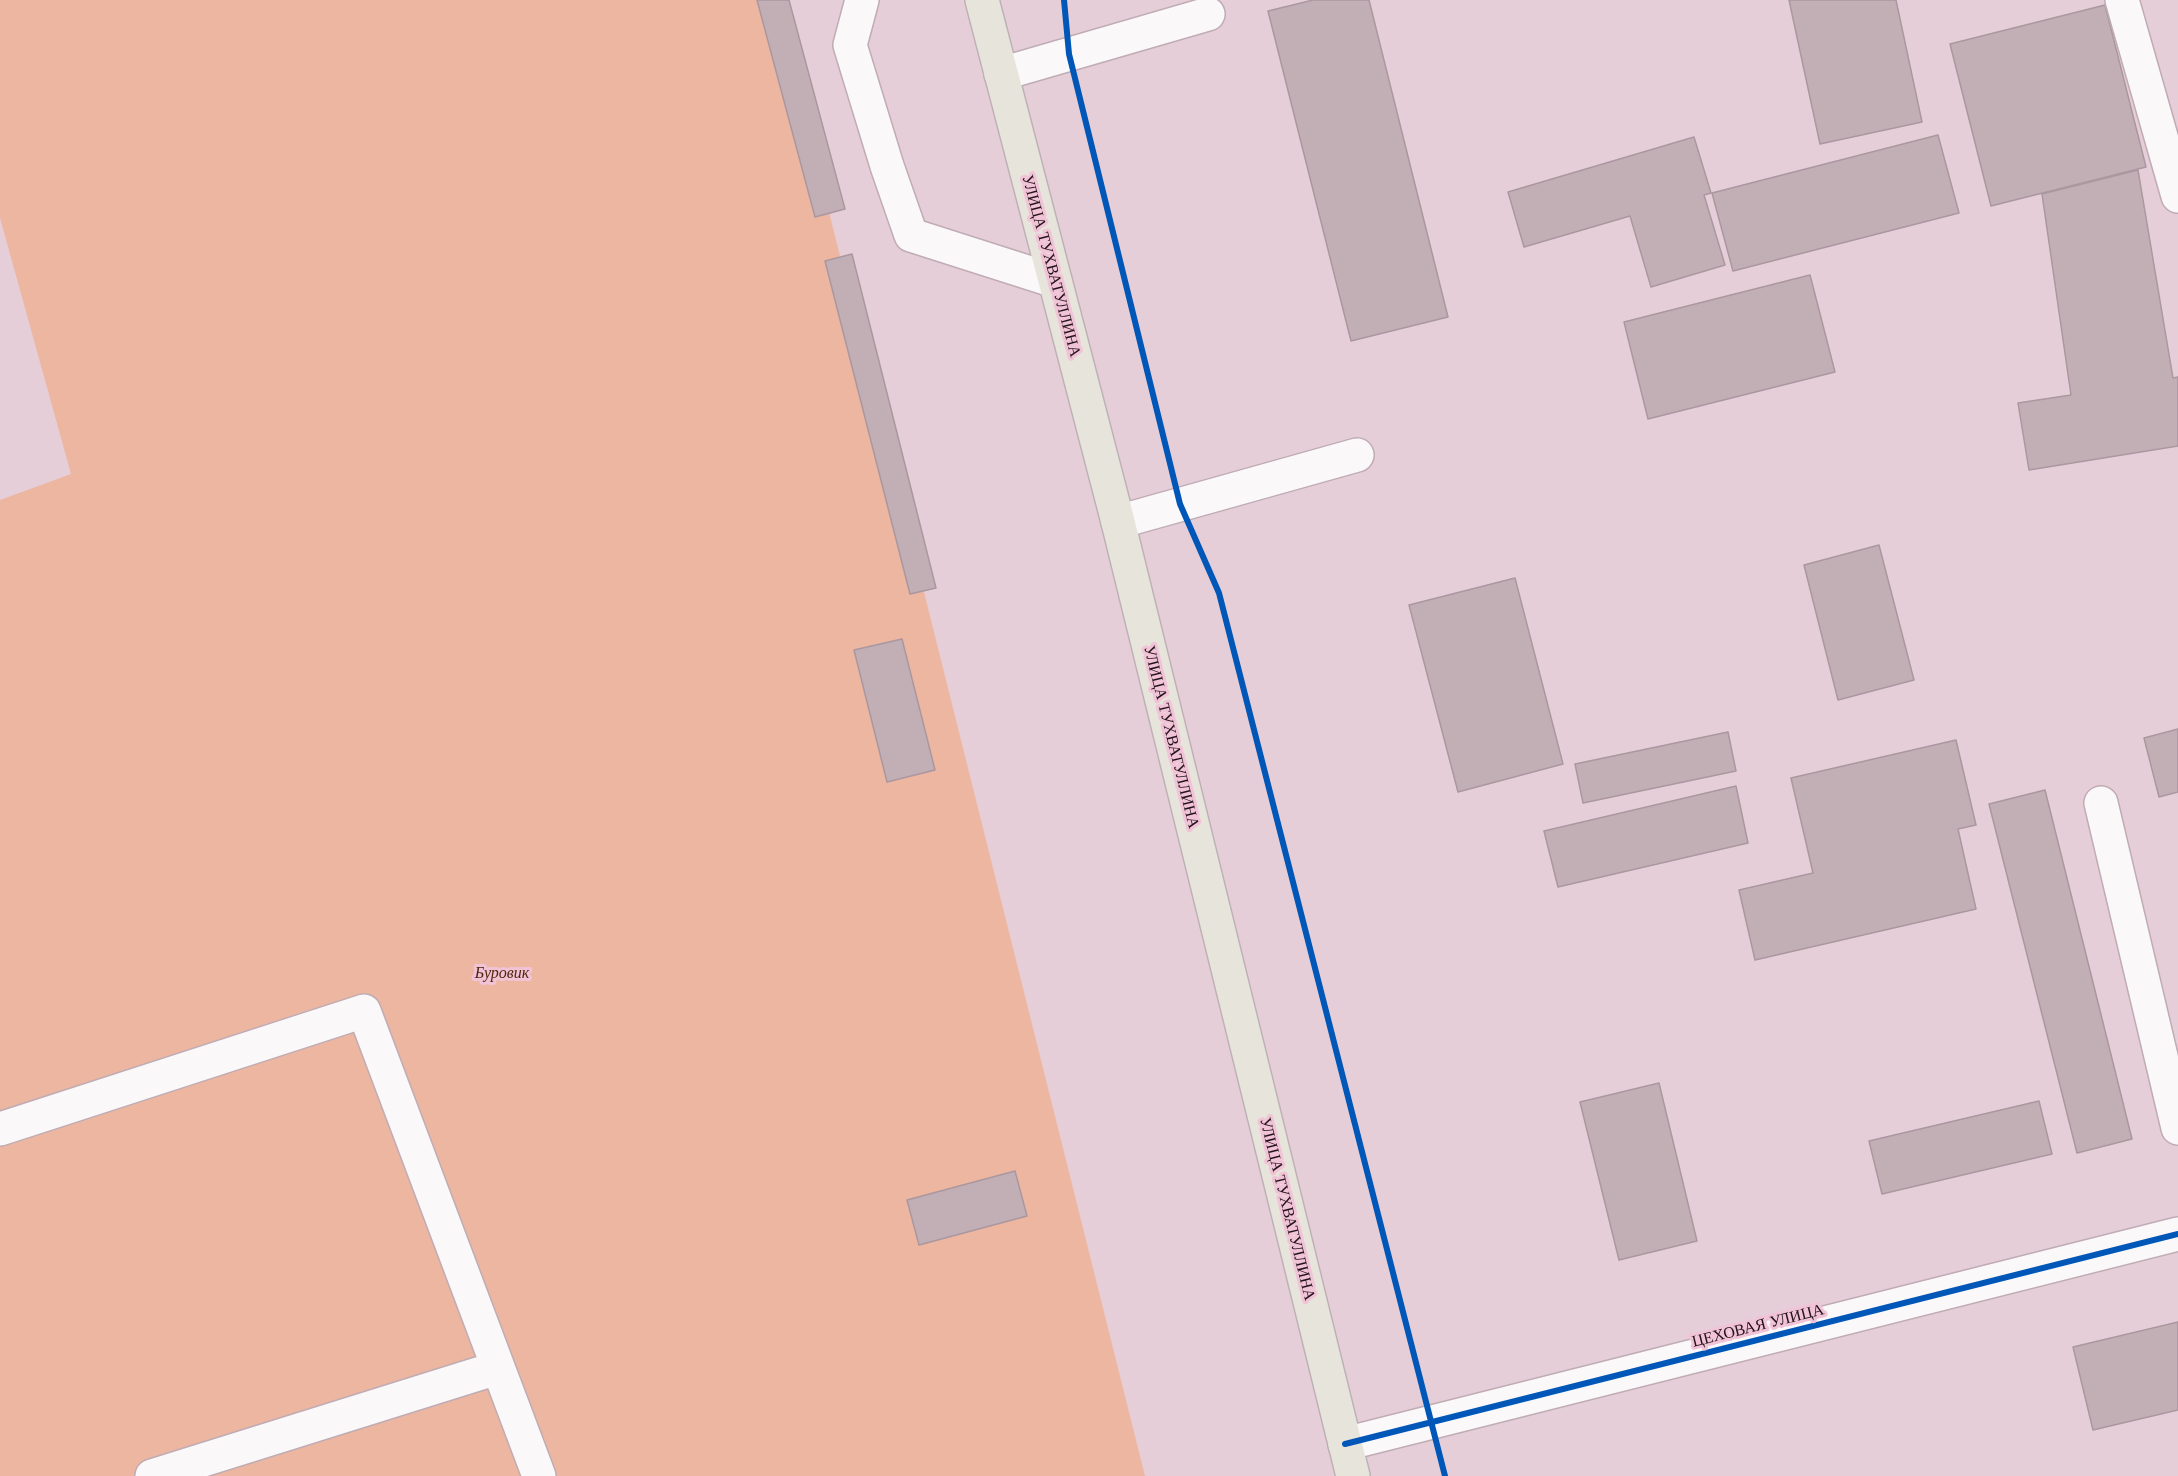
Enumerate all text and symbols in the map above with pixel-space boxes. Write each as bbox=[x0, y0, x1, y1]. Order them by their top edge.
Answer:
street label: УЛИЦА ТУХВАТУЛЛИНА bbox=[1017, 173, 1085, 359]
street label: УЛИЦА ТУХВАТУЛЛИНА bbox=[1139, 644, 1203, 830]
park label: Буровик bbox=[475, 963, 529, 983]
street label: УЛИЦА ТУХВАТУЛЛИНА bbox=[1255, 1116, 1319, 1302]
street label: ЦЕХОВАЯ УЛИЦА bbox=[1690, 1300, 1826, 1352]

